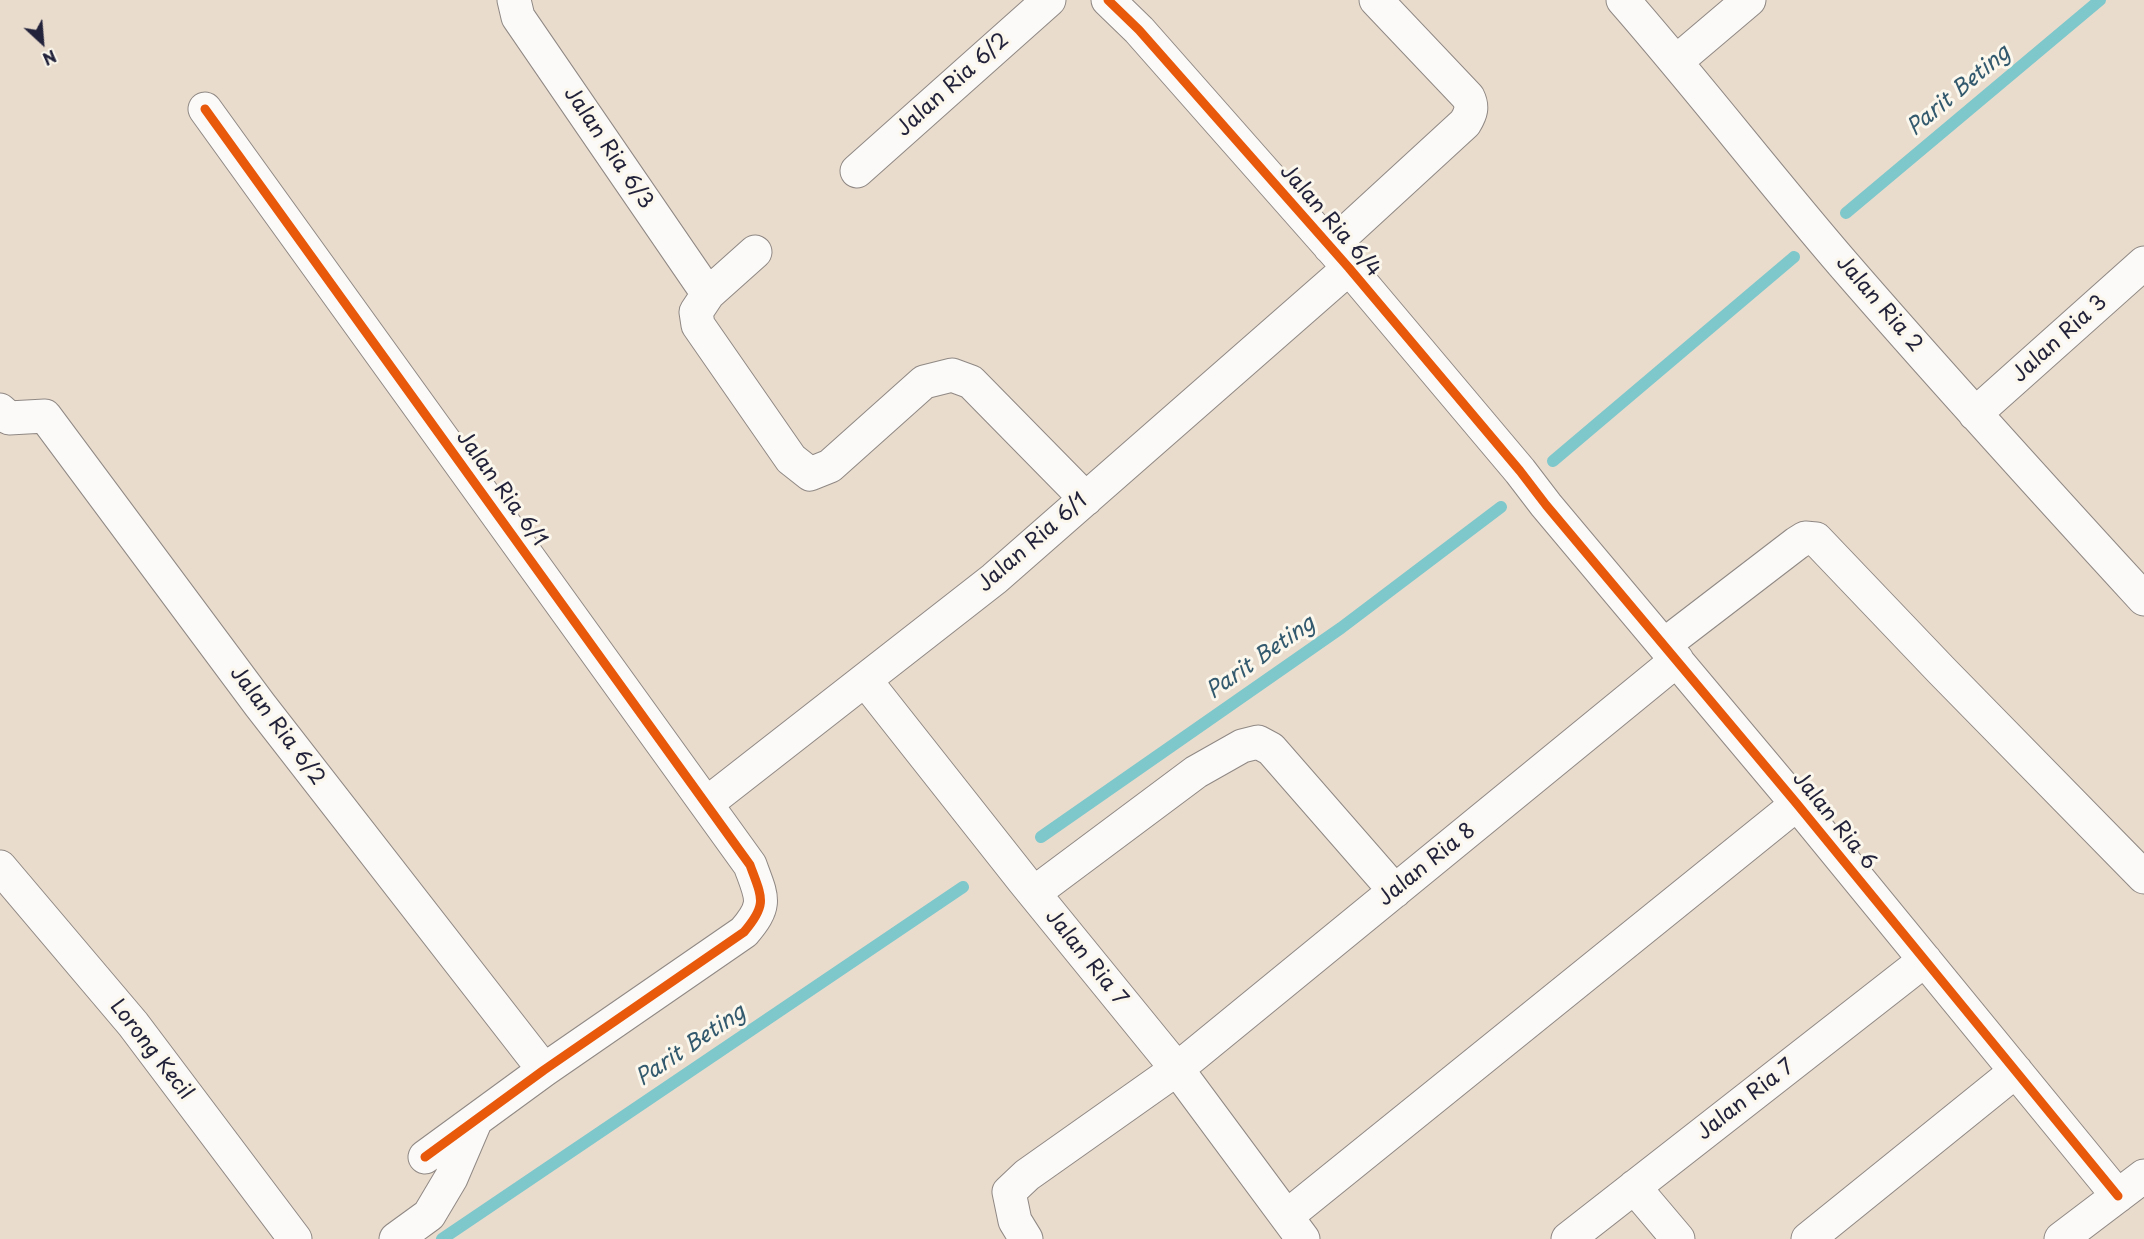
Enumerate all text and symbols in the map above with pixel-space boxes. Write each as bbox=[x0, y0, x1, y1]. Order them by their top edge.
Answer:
north arrow bbox=[12, 12, 72, 72]
street label: Jalan Ria 6/2 bbox=[892, 28, 1014, 142]
water label: Parit Beting bbox=[1902, 40, 2016, 142]
text: N bbox=[39, 45, 61, 72]
street label: Jalan Ria 6/3 bbox=[558, 82, 658, 214]
street label: Jalan Ria 6/4 bbox=[1274, 159, 1386, 283]
street label: Jalan Ria 2 bbox=[1830, 251, 1928, 357]
street label: Jalan Ria 3 bbox=[2008, 290, 2112, 388]
street label: Jalan Ria 6/1 bbox=[450, 426, 552, 552]
street label: Jalan Ria 6/1 bbox=[973, 488, 1093, 598]
water label: Parit Beting bbox=[1202, 611, 1320, 705]
street label: Jalan Ria 6/2 bbox=[224, 661, 330, 791]
street label: Jalan Ria 6 bbox=[1787, 767, 1881, 875]
street label: Jalan Ria 8 bbox=[1373, 818, 1481, 912]
street label: Jalan Ria 7 bbox=[1040, 905, 1132, 1011]
street label: Lorong Kecil bbox=[104, 995, 198, 1105]
water label: Parit Beting bbox=[631, 1000, 751, 1092]
street label: Jalan Ria 7 bbox=[1692, 1054, 1800, 1146]

